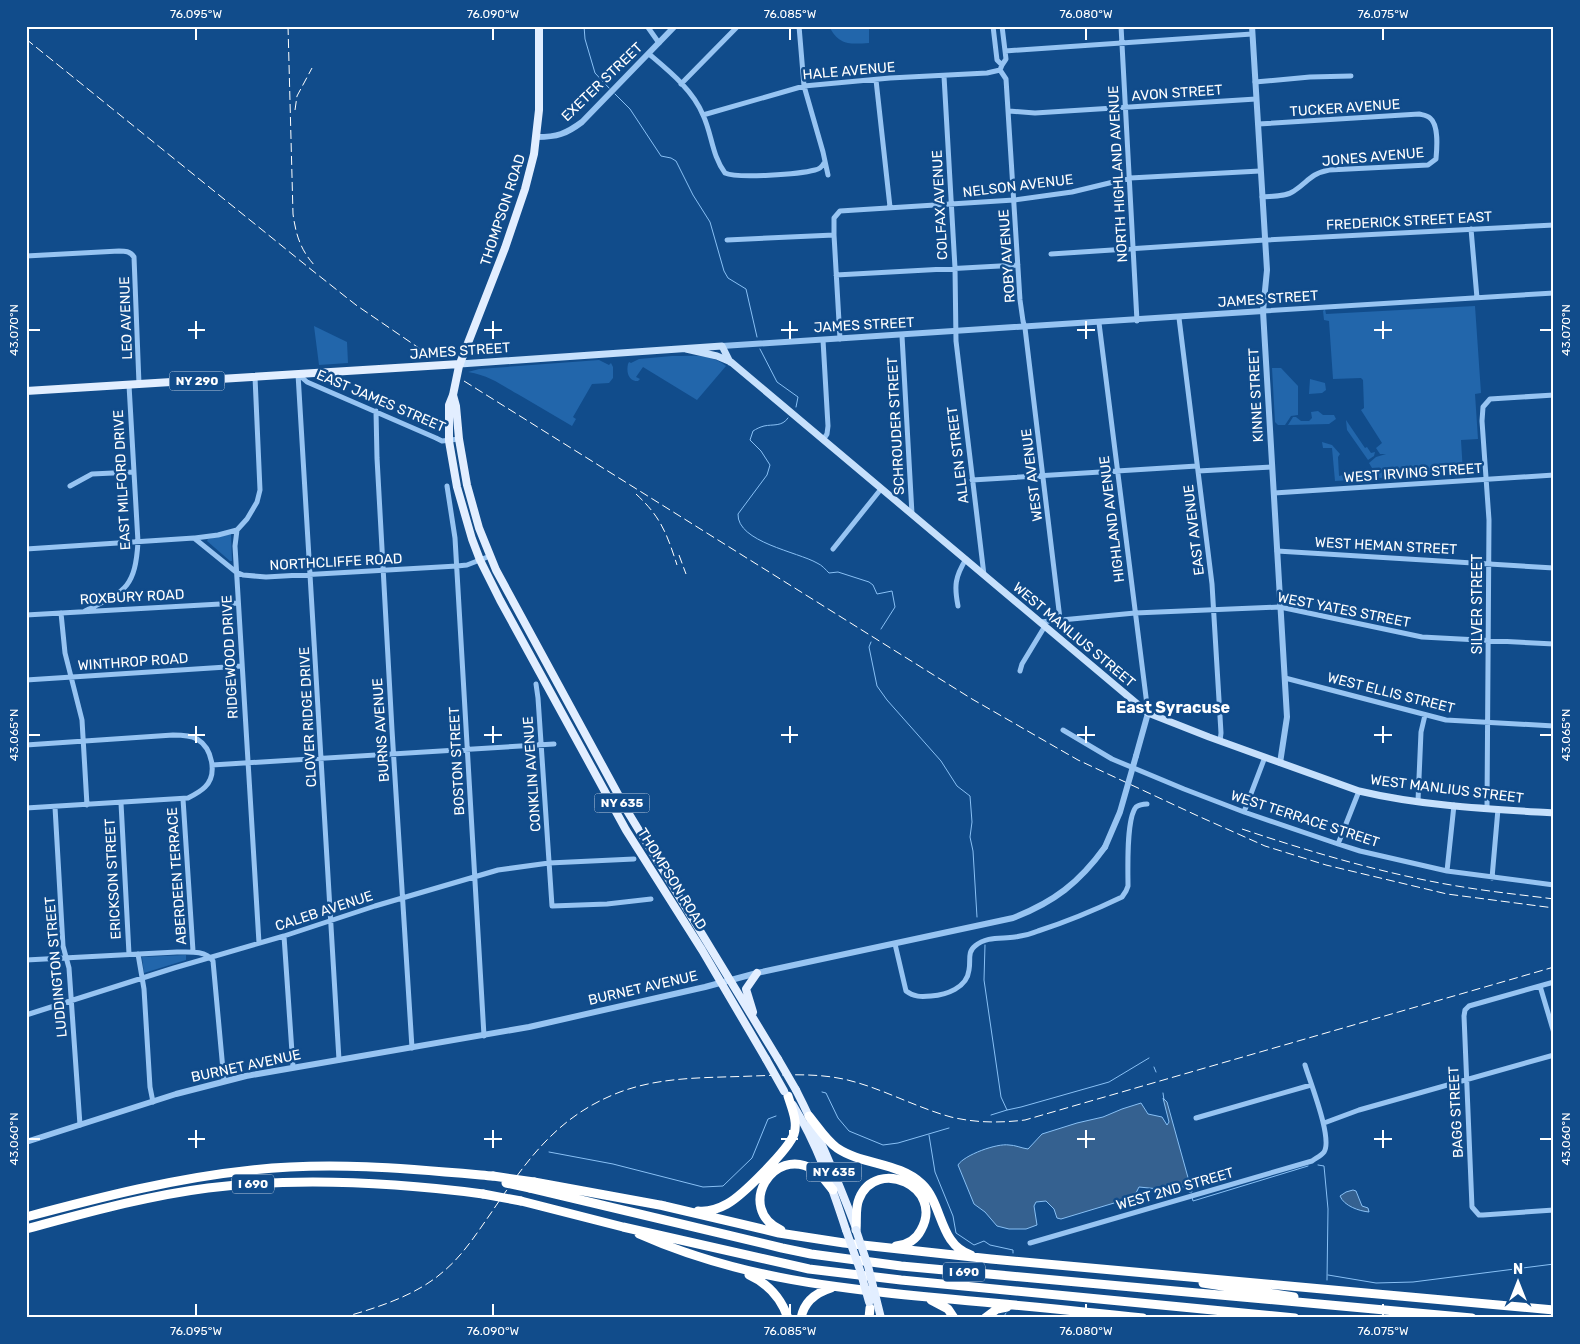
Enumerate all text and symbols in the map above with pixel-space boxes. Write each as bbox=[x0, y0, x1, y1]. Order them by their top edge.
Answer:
text: 76.095°W bbox=[170, 7, 222, 21]
text: 76.090°W bbox=[467, 7, 520, 21]
text: 76.085°W bbox=[764, 7, 817, 21]
text: 76.080°W bbox=[1060, 7, 1113, 21]
text: 76.075°W bbox=[1357, 7, 1409, 21]
street label: EXETER STREET bbox=[558, 39, 646, 125]
street label: HALE AVENUE bbox=[802, 58, 896, 84]
street label: AVON STREET bbox=[1131, 81, 1223, 105]
street label: NORTH HIGHLAND AVENUE bbox=[1105, 85, 1131, 263]
street label: TUCKER AVENUE bbox=[1289, 96, 1401, 120]
street label: JONES AVENUE bbox=[1321, 144, 1425, 170]
street label: COLFAX AVENUE bbox=[929, 150, 951, 260]
street label: THOMPSON ROAD bbox=[477, 152, 529, 268]
street label: NELSON AVENUE bbox=[962, 171, 1074, 201]
street label: FREDERICK STREET EAST bbox=[1325, 208, 1493, 234]
street label: ROBY AVENUE bbox=[995, 209, 1019, 303]
street label: LEO AVENUE bbox=[116, 276, 136, 360]
street label: JAMES STREET bbox=[1217, 287, 1319, 311]
text: 43.070°N bbox=[7, 304, 21, 356]
text: 43.070°N bbox=[1559, 304, 1573, 356]
street label: JAMES STREET bbox=[813, 314, 915, 336]
street label: JAMES STREET bbox=[409, 339, 511, 363]
street label: KINNE STREET bbox=[1245, 347, 1267, 443]
street label: SCHROUDER STREET bbox=[884, 357, 908, 495]
street label: EAST JAMES STREET bbox=[314, 366, 448, 436]
road number: NY 290 bbox=[170, 372, 224, 391]
street label: ALLEN STREET bbox=[944, 405, 972, 505]
street label: EAST MILFORD DRIVE bbox=[110, 409, 134, 551]
street label: WEST AVENUE bbox=[1018, 428, 1046, 522]
street label: HIGHLAND AVENUE bbox=[1096, 455, 1128, 583]
street label: WEST IRVING STREET bbox=[1343, 460, 1483, 486]
street label: EAST AVENUE bbox=[1180, 484, 1208, 576]
street label: WEST HEMAN STREET bbox=[1314, 534, 1458, 558]
street label: NORTHCLIFFE ROAD bbox=[269, 550, 403, 574]
street label: SILVER STREET bbox=[1469, 554, 1486, 654]
street label: WEST MANLIUS STREET bbox=[1009, 579, 1139, 691]
street label: ROXBURY ROAD bbox=[79, 586, 185, 608]
street label: WEST YATES STREET bbox=[1276, 589, 1412, 631]
street label: RIDGEWOOD DRIVE bbox=[218, 595, 242, 719]
street label: CLOVER RIDGE DRIVE bbox=[296, 646, 320, 788]
street label: WINTHROP ROAD bbox=[77, 650, 189, 674]
street label: WEST ELLIS STREET bbox=[1326, 669, 1456, 717]
street label: BURNS AVENUE bbox=[369, 677, 393, 783]
district label: East Syracuse bbox=[1116, 698, 1230, 717]
street label: BOSTON STREET bbox=[446, 706, 468, 816]
text: 43.065°N bbox=[7, 709, 21, 761]
text: 43.065°N bbox=[1559, 709, 1573, 761]
street label: CONKLIN AVENUE bbox=[519, 716, 545, 832]
street label: WEST MANLIUS STREET bbox=[1369, 771, 1525, 807]
street label: WEST TERRACE STREET bbox=[1228, 787, 1382, 851]
road number: NY 635 bbox=[594, 794, 650, 812]
street label: ABERDEEN TERRACE bbox=[164, 807, 190, 945]
street label: ERICKSON STREET bbox=[101, 818, 125, 940]
street label: THOMPSON ROAD bbox=[634, 825, 710, 933]
street label: CALEB AVENUE bbox=[273, 887, 375, 935]
street label: LUDDINGTON STREET bbox=[41, 896, 71, 1038]
street label: BURNET AVENUE bbox=[587, 967, 699, 1009]
street label: BURNET AVENUE bbox=[190, 1046, 302, 1086]
street label: BAGG STREET bbox=[1445, 1066, 1467, 1158]
text: 43.060°N bbox=[7, 1113, 21, 1165]
text: 43.060°N bbox=[1559, 1113, 1573, 1165]
road number: NY 635 bbox=[806, 1162, 862, 1182]
street label: WEST 2ND STREET bbox=[1114, 1164, 1236, 1214]
road number: I 690 bbox=[232, 1174, 274, 1194]
north arrow bbox=[1492, 1256, 1542, 1306]
text: N bbox=[1513, 1261, 1523, 1278]
road number: I 690 bbox=[943, 1262, 985, 1282]
text: 76.095°W bbox=[170, 1324, 222, 1338]
text: 76.090°W bbox=[467, 1324, 520, 1338]
text: 76.085°W bbox=[764, 1324, 817, 1338]
text: 76.080°W bbox=[1060, 1324, 1113, 1338]
text: 76.075°W bbox=[1357, 1324, 1409, 1338]

